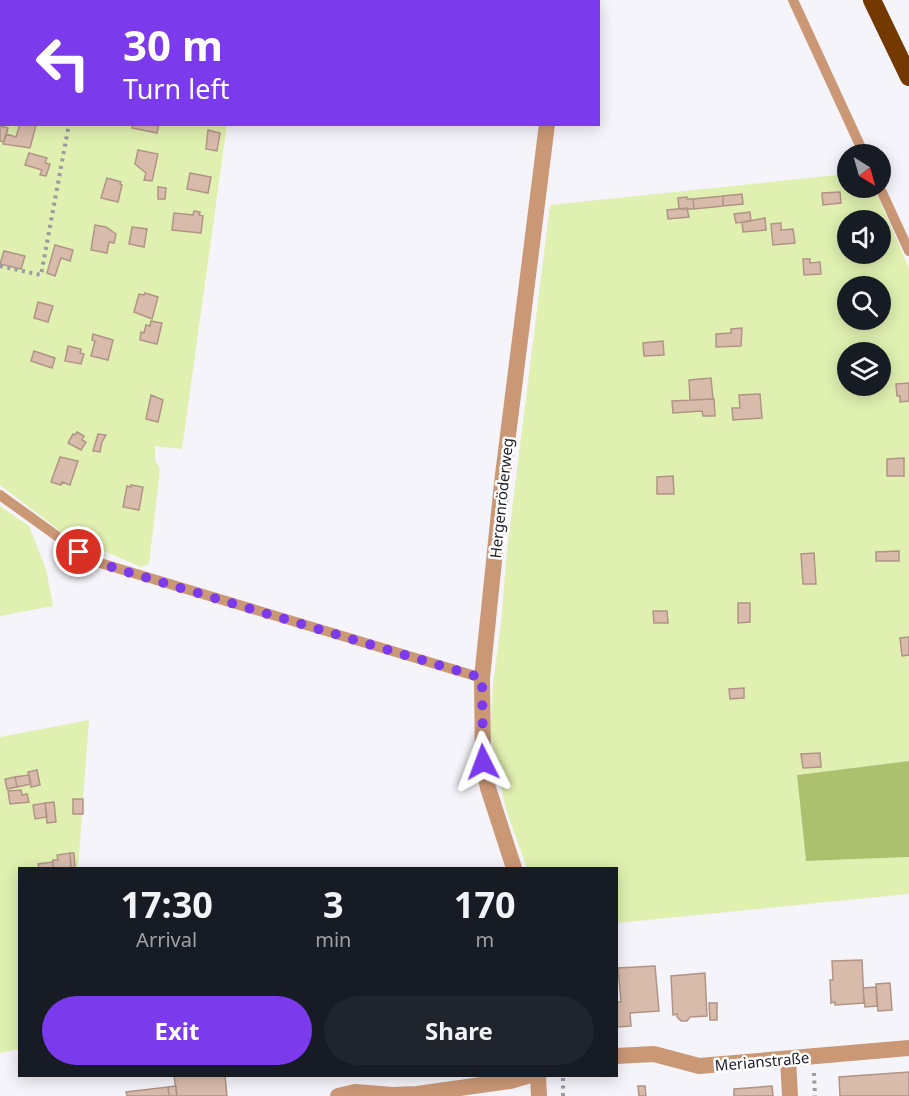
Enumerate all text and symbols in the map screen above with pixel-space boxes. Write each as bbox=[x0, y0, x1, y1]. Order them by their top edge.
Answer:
text: 30 m bbox=[123, 16, 223, 73]
icon: left bbox=[24, 24, 102, 102]
text: Turn left bbox=[123, 70, 229, 107]
north arrow bbox=[837, 144, 891, 198]
map controls bbox=[837, 144, 891, 396]
button: sound bbox=[837, 210, 891, 264]
button: search bbox=[837, 276, 891, 330]
button: layers bbox=[837, 342, 891, 396]
street label: Hergenröderweg bbox=[485, 437, 517, 559]
pin bbox=[53, 526, 104, 577]
icon: arrive bbox=[62, 535, 95, 568]
position arrow bbox=[451, 730, 515, 794]
text: 17:30 bbox=[120, 880, 213, 929]
text: 3 bbox=[323, 880, 344, 929]
text: 170 bbox=[454, 880, 516, 929]
text: Arrival bbox=[136, 926, 197, 953]
text: min bbox=[315, 926, 351, 953]
text: m bbox=[475, 926, 494, 953]
button: Exit bbox=[42, 996, 312, 1065]
button: Share bbox=[324, 996, 594, 1065]
street label: Merianstraße bbox=[714, 1047, 810, 1075]

